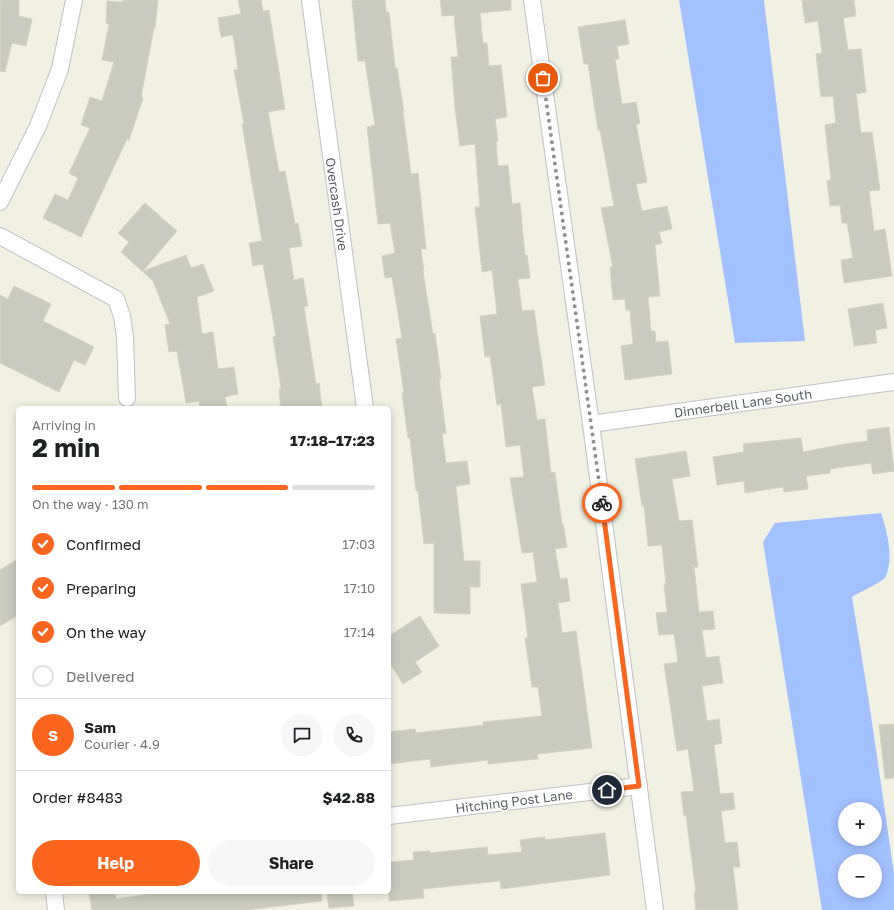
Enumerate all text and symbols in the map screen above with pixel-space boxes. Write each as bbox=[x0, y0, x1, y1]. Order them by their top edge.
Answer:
pin bbox=[526, 61, 560, 95]
icon: bag bbox=[532, 67, 554, 89]
street label: Overcash Drive bbox=[323, 156, 351, 252]
street label: Dinnerbell Lane South bbox=[673, 385, 813, 421]
text: Arriving in bbox=[32, 417, 96, 433]
text: 17:18–17:23 bbox=[290, 431, 375, 449]
text: 2 min bbox=[32, 432, 100, 463]
courier bbox=[582, 483, 622, 523]
icon: bike bbox=[591, 492, 613, 514]
text: On the way · 130 m bbox=[32, 496, 149, 512]
icon: check bbox=[32, 533, 54, 555]
text: Confirmed bbox=[66, 535, 141, 553]
text: 17:03 bbox=[342, 536, 375, 552]
icon: check bbox=[32, 577, 54, 599]
text: Preparing bbox=[66, 579, 136, 597]
text: 17:10 bbox=[344, 580, 375, 596]
icon: check bbox=[32, 621, 54, 643]
text: On the way bbox=[66, 623, 146, 641]
text: 17:14 bbox=[344, 624, 375, 640]
text: Delivered bbox=[66, 667, 134, 685]
button: chat bbox=[281, 714, 323, 756]
button: phone bbox=[333, 714, 375, 756]
text: Sam bbox=[84, 718, 116, 736]
text: S bbox=[48, 726, 58, 744]
text: Courier · 4.9 bbox=[84, 736, 160, 752]
pin bbox=[590, 773, 624, 807]
icon: home bbox=[596, 779, 618, 801]
street label: Hitching Post Lane bbox=[454, 786, 574, 816]
text: Order #8483 bbox=[32, 788, 123, 806]
text: $42.88 bbox=[322, 788, 375, 806]
map controls bbox=[838, 802, 882, 898]
button: + bbox=[838, 802, 882, 846]
button: Help bbox=[32, 840, 200, 886]
button: Share bbox=[208, 840, 375, 886]
button: − bbox=[838, 854, 882, 898]

